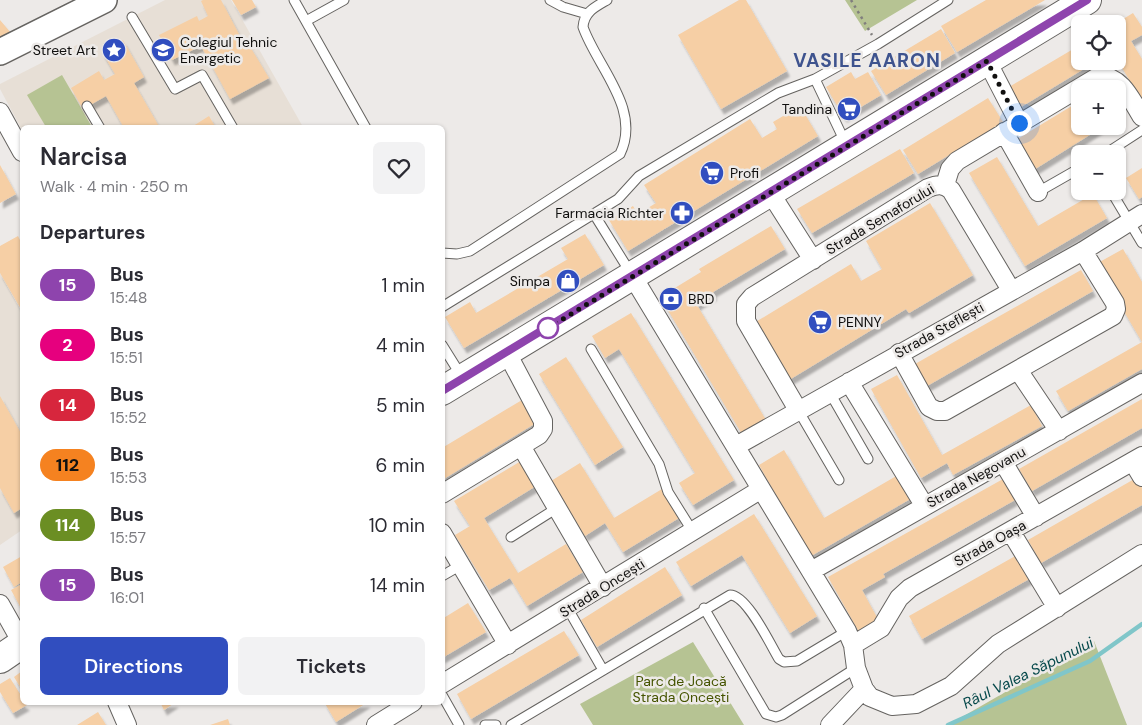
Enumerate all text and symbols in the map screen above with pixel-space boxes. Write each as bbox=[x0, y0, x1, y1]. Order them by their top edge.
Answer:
map controls bbox=[1071, 15, 1126, 200]
button: locate bbox=[1071, 15, 1126, 70]
place label: Colegiul Tehnic Energetic bbox=[180, 33, 277, 67]
place icon: Street Art bbox=[101, 37, 127, 63]
school or university icon: Colegiul Tehnic Energetic bbox=[150, 37, 176, 63]
place label: Street Art bbox=[33, 41, 96, 59]
district label: VASILE AARON bbox=[793, 48, 941, 73]
button: + bbox=[1071, 80, 1126, 135]
supermarket icon: Tandina bbox=[836, 96, 862, 122]
place label: Tandina bbox=[782, 100, 832, 118]
your location bbox=[1007, 111, 1032, 136]
text: Narcisa bbox=[40, 141, 127, 172]
button: heart bbox=[373, 142, 425, 194]
button: − bbox=[1071, 145, 1126, 200]
supermarket icon: Profi bbox=[699, 160, 725, 186]
place label: Profi bbox=[730, 164, 759, 182]
text: Walk · 4 min · 250 m bbox=[40, 176, 188, 197]
street label: Strada Semaforului bbox=[823, 180, 937, 258]
pharmacy icon: Farmacia Richter bbox=[669, 200, 695, 226]
place label: Farmacia Richter bbox=[555, 204, 664, 222]
text: Departures bbox=[40, 220, 145, 245]
text: Bus bbox=[110, 262, 144, 287]
shop icon: Simpa bbox=[555, 268, 581, 294]
place label: Simpa bbox=[510, 272, 550, 290]
text: 15 bbox=[59, 273, 76, 297]
text: 1 min bbox=[382, 273, 425, 298]
bank icon: BRD bbox=[658, 286, 684, 312]
text: 15:48 bbox=[110, 287, 147, 308]
place label: BRD bbox=[688, 290, 714, 308]
street label: Strada Steflești bbox=[891, 298, 987, 362]
supermarket icon: PENNY bbox=[807, 309, 833, 335]
place label: PENNY bbox=[838, 313, 882, 331]
unlabelled marker bbox=[537, 317, 559, 339]
text: Bus bbox=[110, 322, 144, 347]
text: 2 bbox=[62, 333, 73, 357]
text: 4 min bbox=[376, 333, 425, 358]
text: 15:51 bbox=[110, 347, 143, 368]
text: Bus bbox=[110, 382, 144, 407]
text: 14 bbox=[58, 393, 77, 417]
text: 5 min bbox=[376, 393, 425, 418]
text: 15:52 bbox=[110, 407, 147, 428]
text: Bus bbox=[110, 442, 144, 467]
street label: Strada Negovanu bbox=[923, 442, 1029, 512]
text: 112 bbox=[56, 453, 79, 477]
text: 6 min bbox=[376, 453, 425, 478]
text: 15:53 bbox=[110, 467, 147, 488]
text: Bus bbox=[110, 502, 144, 527]
text: 114 bbox=[55, 513, 80, 537]
text: 10 min bbox=[369, 513, 425, 538]
street label: Strada Oașa bbox=[951, 516, 1029, 570]
text: 15:57 bbox=[110, 527, 146, 548]
street label: Strada Oncești bbox=[556, 555, 648, 621]
text: Bus bbox=[110, 562, 144, 587]
text: 15 bbox=[59, 573, 76, 597]
text: 14 min bbox=[370, 573, 425, 598]
text: 16:01 bbox=[110, 587, 144, 608]
water label: Râul Valea Săpunului bbox=[959, 632, 1097, 713]
button: Directions bbox=[40, 637, 228, 695]
button: Tickets bbox=[238, 637, 425, 695]
park label: Parc de Joacă Strada Oncești bbox=[633, 672, 729, 706]

